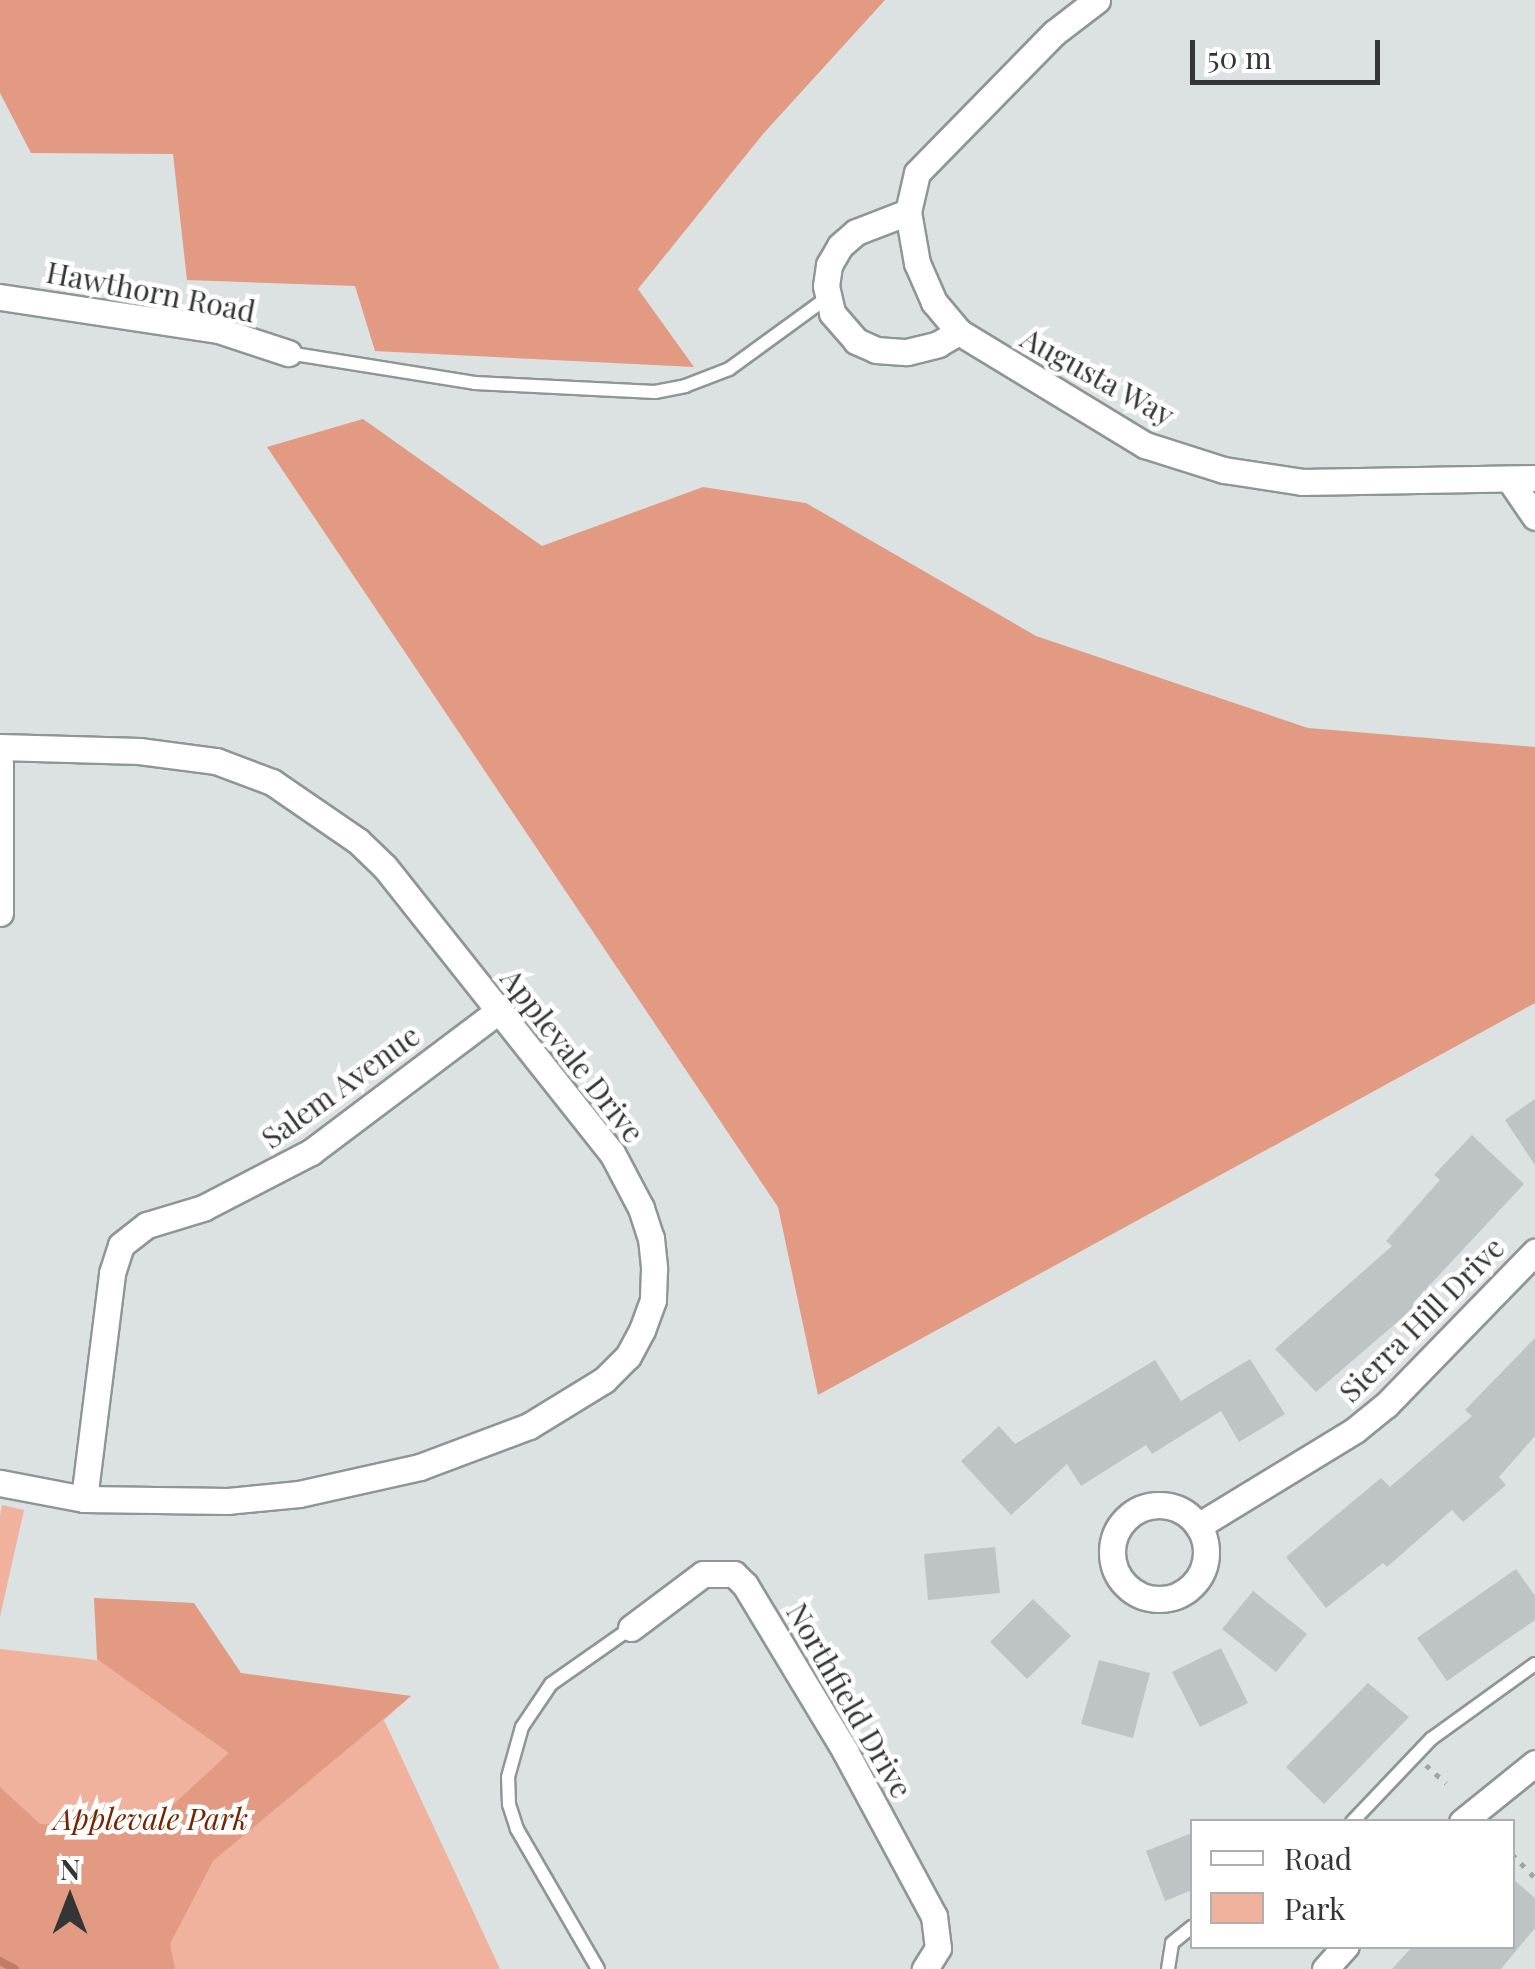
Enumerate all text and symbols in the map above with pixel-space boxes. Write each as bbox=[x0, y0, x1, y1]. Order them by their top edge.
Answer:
scale bar bbox=[1195, 20, 1385, 82]
text: 50 m bbox=[1207, 37, 1272, 77]
street label: Hawthorn Road bbox=[43, 253, 259, 329]
street label: Augusta Way bbox=[1015, 319, 1181, 433]
street label: Applevale Drive bbox=[494, 961, 652, 1149]
street label: Salem Avenue bbox=[253, 1016, 427, 1156]
street label: Sierra Hill Drive bbox=[1331, 1229, 1511, 1409]
street label: Northfield Drive bbox=[780, 1596, 920, 1804]
park label: Applevale Park bbox=[54, 1800, 248, 1836]
legend bbox=[1190, 1819, 1515, 1949]
text: Road bbox=[1284, 1838, 1352, 1878]
north arrow bbox=[20, 1849, 120, 1949]
text: N bbox=[60, 1850, 80, 1887]
text: Park bbox=[1284, 1888, 1346, 1928]

